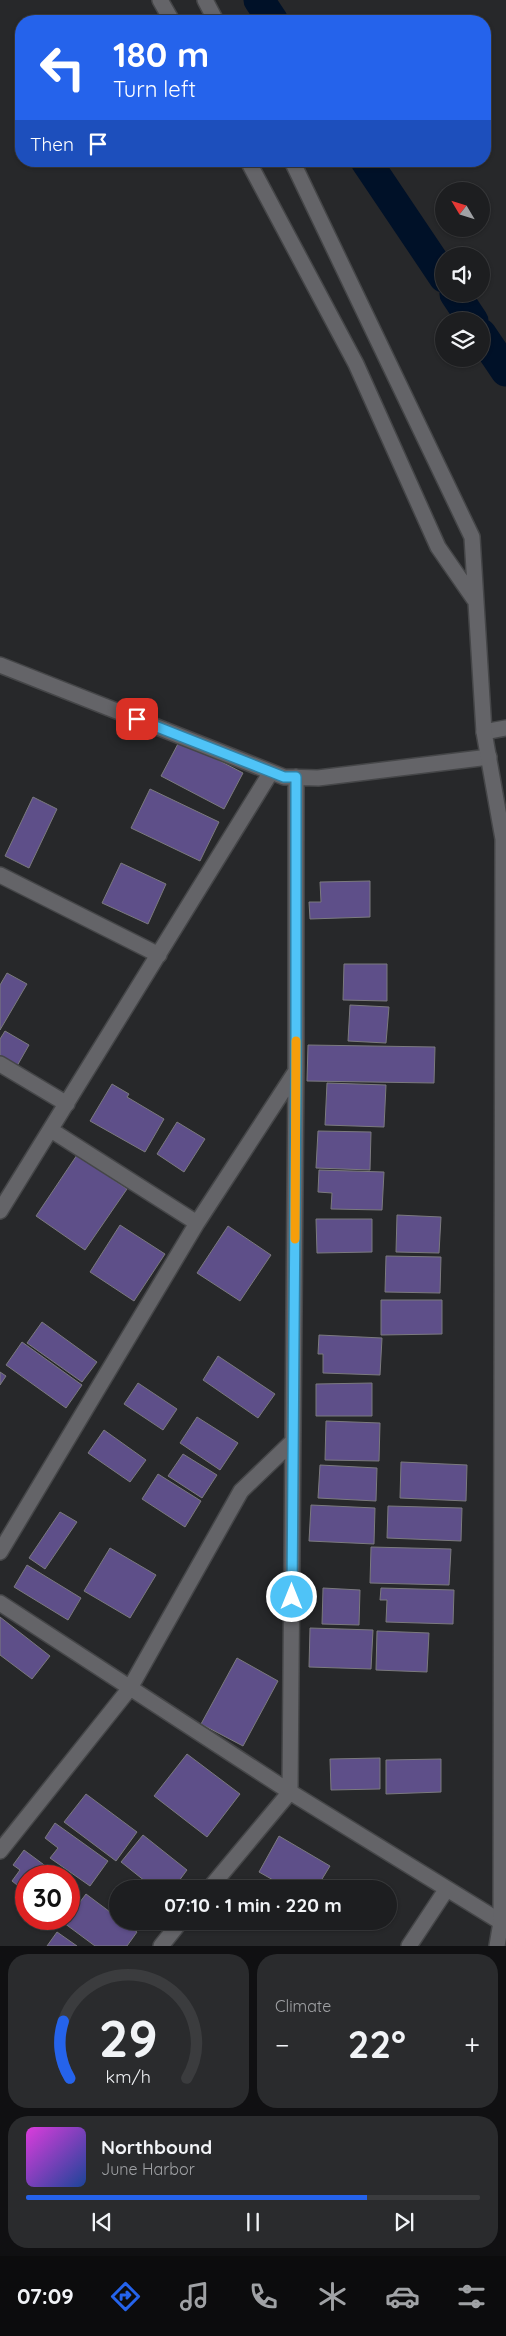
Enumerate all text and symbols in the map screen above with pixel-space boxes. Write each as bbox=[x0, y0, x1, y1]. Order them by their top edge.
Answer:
text: 180 m bbox=[113, 32, 209, 76]
icon: left bbox=[30, 35, 95, 100]
text: Turn left bbox=[113, 75, 196, 103]
icon: arrive bbox=[84, 130, 112, 158]
text: Then bbox=[30, 132, 74, 156]
north arrow bbox=[435, 182, 490, 238]
map controls bbox=[435, 182, 490, 367]
button: sound bbox=[435, 247, 490, 302]
button: layers bbox=[435, 312, 490, 367]
pin bbox=[116, 698, 158, 740]
icon: arrive bbox=[123, 705, 151, 733]
position arrow bbox=[265, 1570, 317, 1622]
speed limit sign: 30 bbox=[15, 1865, 80, 1930]
text: 07:10 · 1 min · 220 m bbox=[164, 1893, 342, 1917]
text: Climate bbox=[275, 1996, 331, 2016]
text: 29 bbox=[99, 2005, 158, 2070]
text: 22° bbox=[348, 2020, 406, 2068]
text: − bbox=[275, 2027, 290, 2062]
text: + bbox=[464, 2027, 480, 2062]
text: km/h bbox=[106, 2065, 151, 2087]
text: Northbound bbox=[101, 2135, 212, 2159]
text: June Harbor bbox=[101, 2159, 195, 2179]
icon: previous bbox=[88, 2208, 116, 2236]
icon: pause bbox=[239, 2208, 267, 2236]
icon: next bbox=[390, 2208, 418, 2236]
icon: directions bbox=[108, 2279, 143, 2314]
icon: music bbox=[177, 2279, 212, 2314]
icon: phone bbox=[246, 2279, 281, 2314]
icon: climate bbox=[315, 2279, 350, 2314]
icon: car bbox=[385, 2279, 420, 2314]
icon: filters bbox=[454, 2279, 489, 2314]
text: 07:09 bbox=[17, 2282, 74, 2310]

